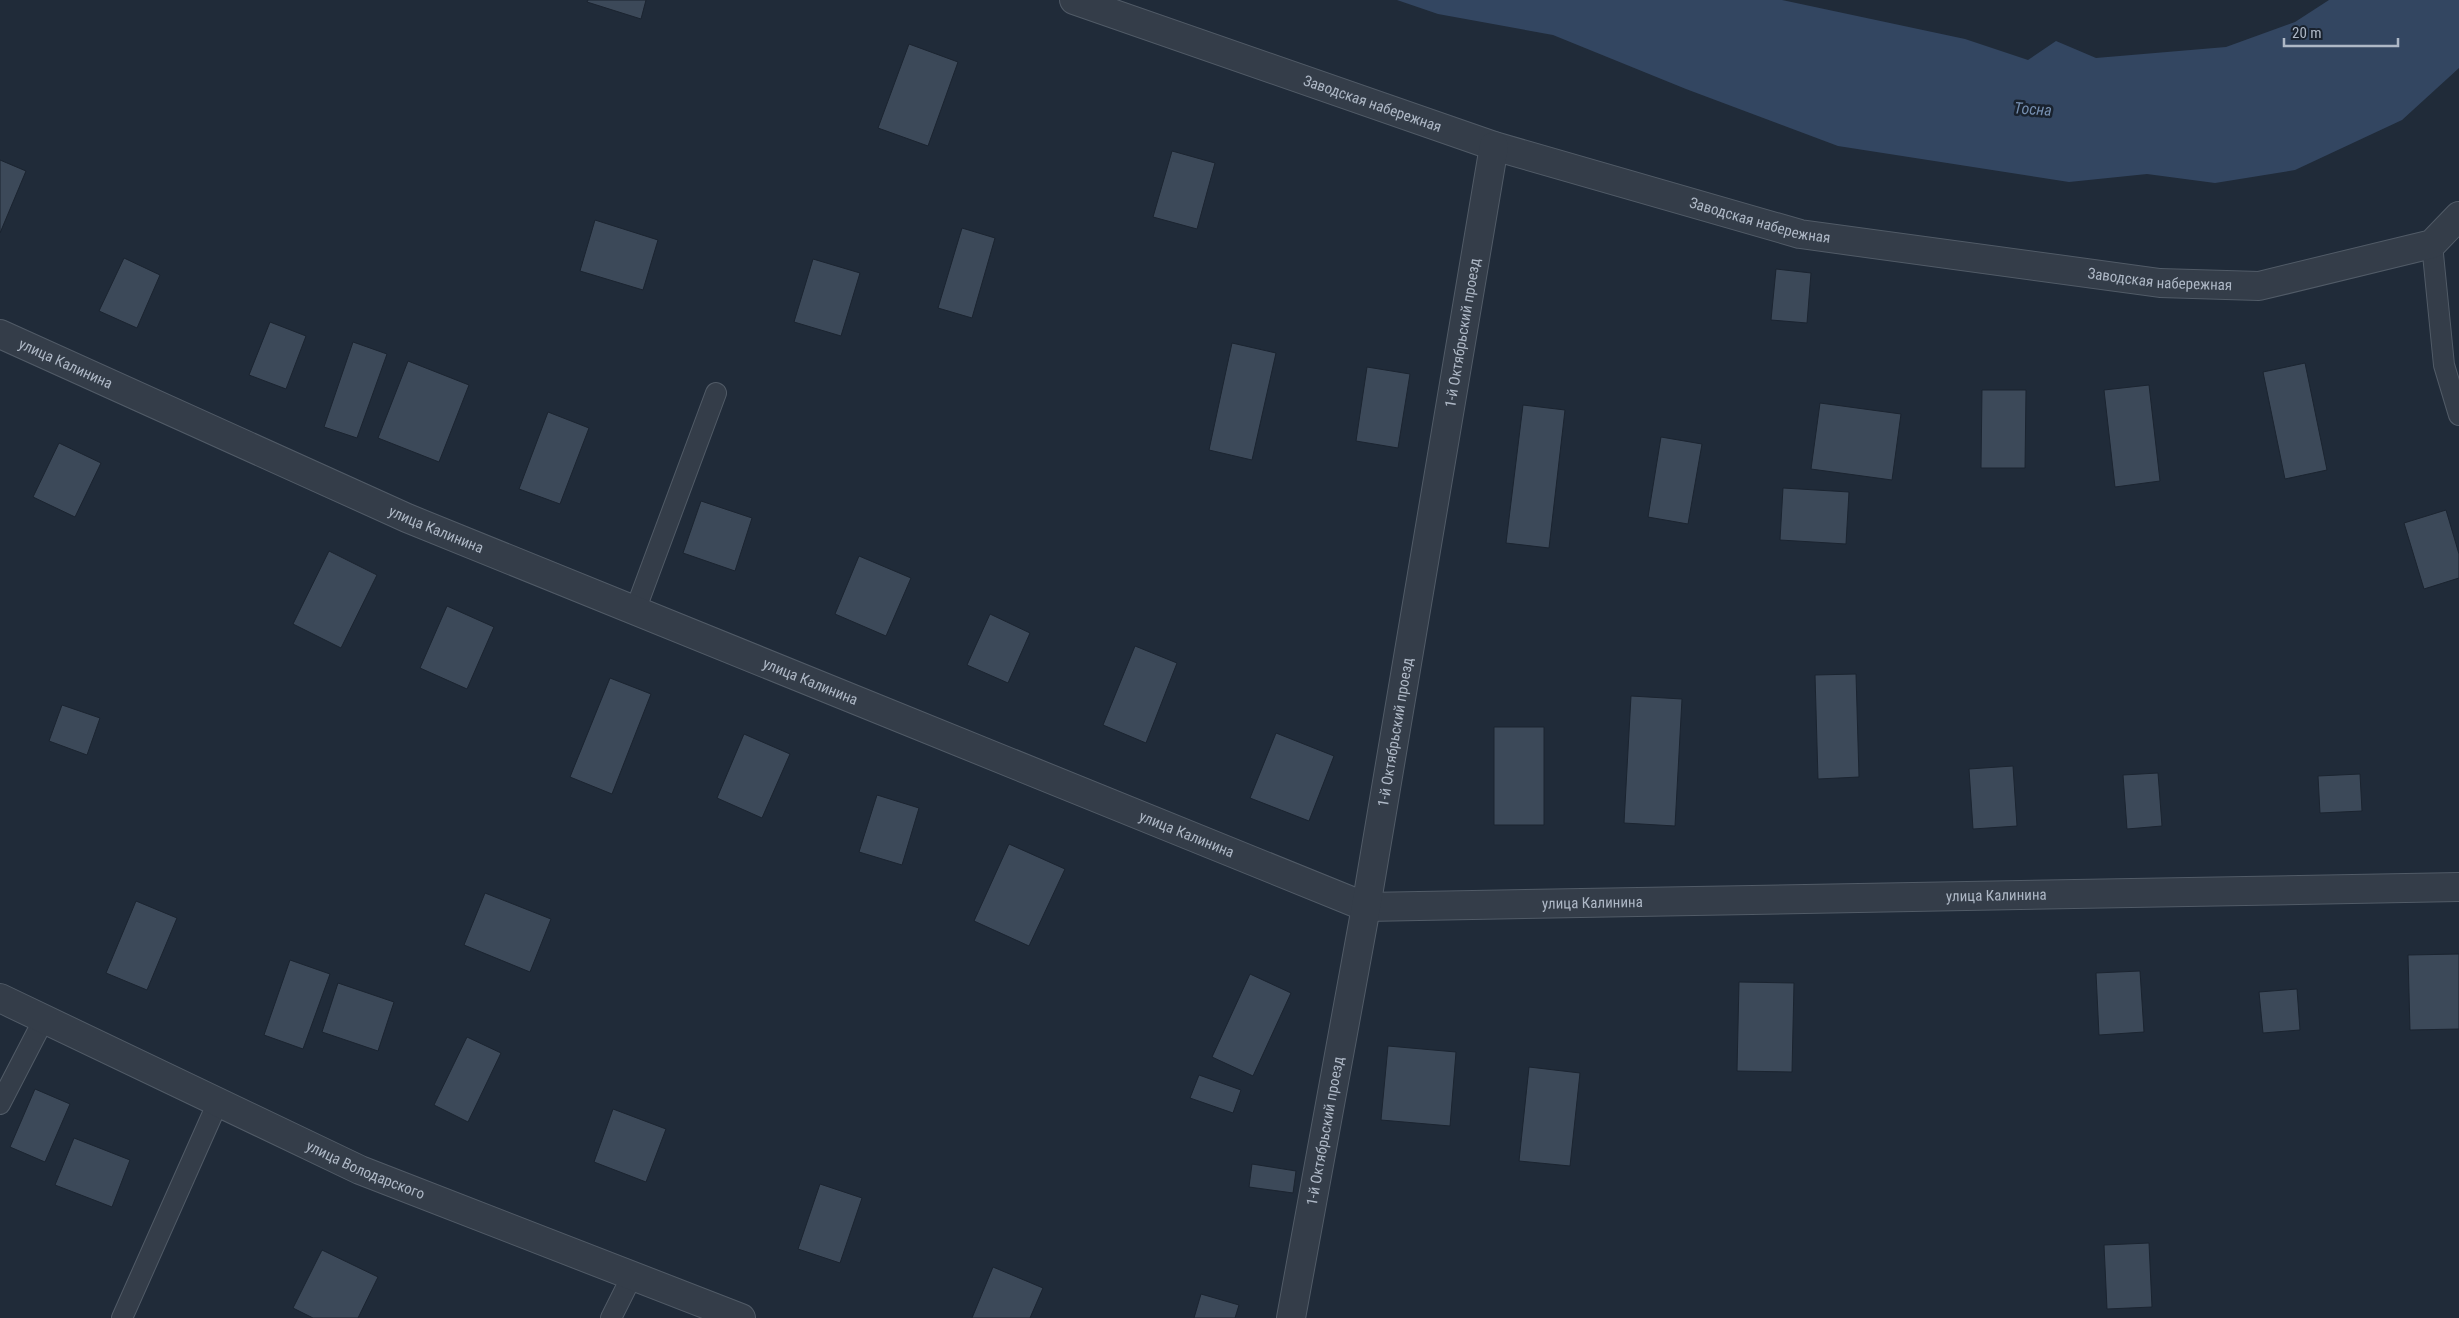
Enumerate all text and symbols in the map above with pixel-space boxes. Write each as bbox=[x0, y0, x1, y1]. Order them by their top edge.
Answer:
scale bar bbox=[2284, 15, 2398, 47]
text: 20 m bbox=[2292, 24, 2322, 42]
street label: Заводская набережная bbox=[1301, 71, 1444, 136]
water label: Тосна bbox=[2014, 98, 2052, 120]
street label: Заводская набережная bbox=[1687, 194, 1831, 247]
street label: 1-й Октябрьский проезд bbox=[1441, 257, 1484, 409]
street label: Заводская набережная bbox=[2086, 264, 2232, 294]
street label: улица Калинина bbox=[16, 335, 115, 393]
street label: улица Калинина bbox=[386, 502, 486, 557]
street label: улица Калинина bbox=[760, 654, 860, 709]
street label: 1-й Октябрьский проезд bbox=[1374, 656, 1417, 808]
street label: улица Калинина bbox=[1137, 807, 1237, 862]
street label: улица Калинина bbox=[1946, 886, 2047, 905]
street label: улица Калинина bbox=[1542, 893, 1643, 913]
street label: 1-й Октябрьский проезд bbox=[1303, 1055, 1348, 1207]
street label: улица Володарского bbox=[303, 1137, 427, 1203]

